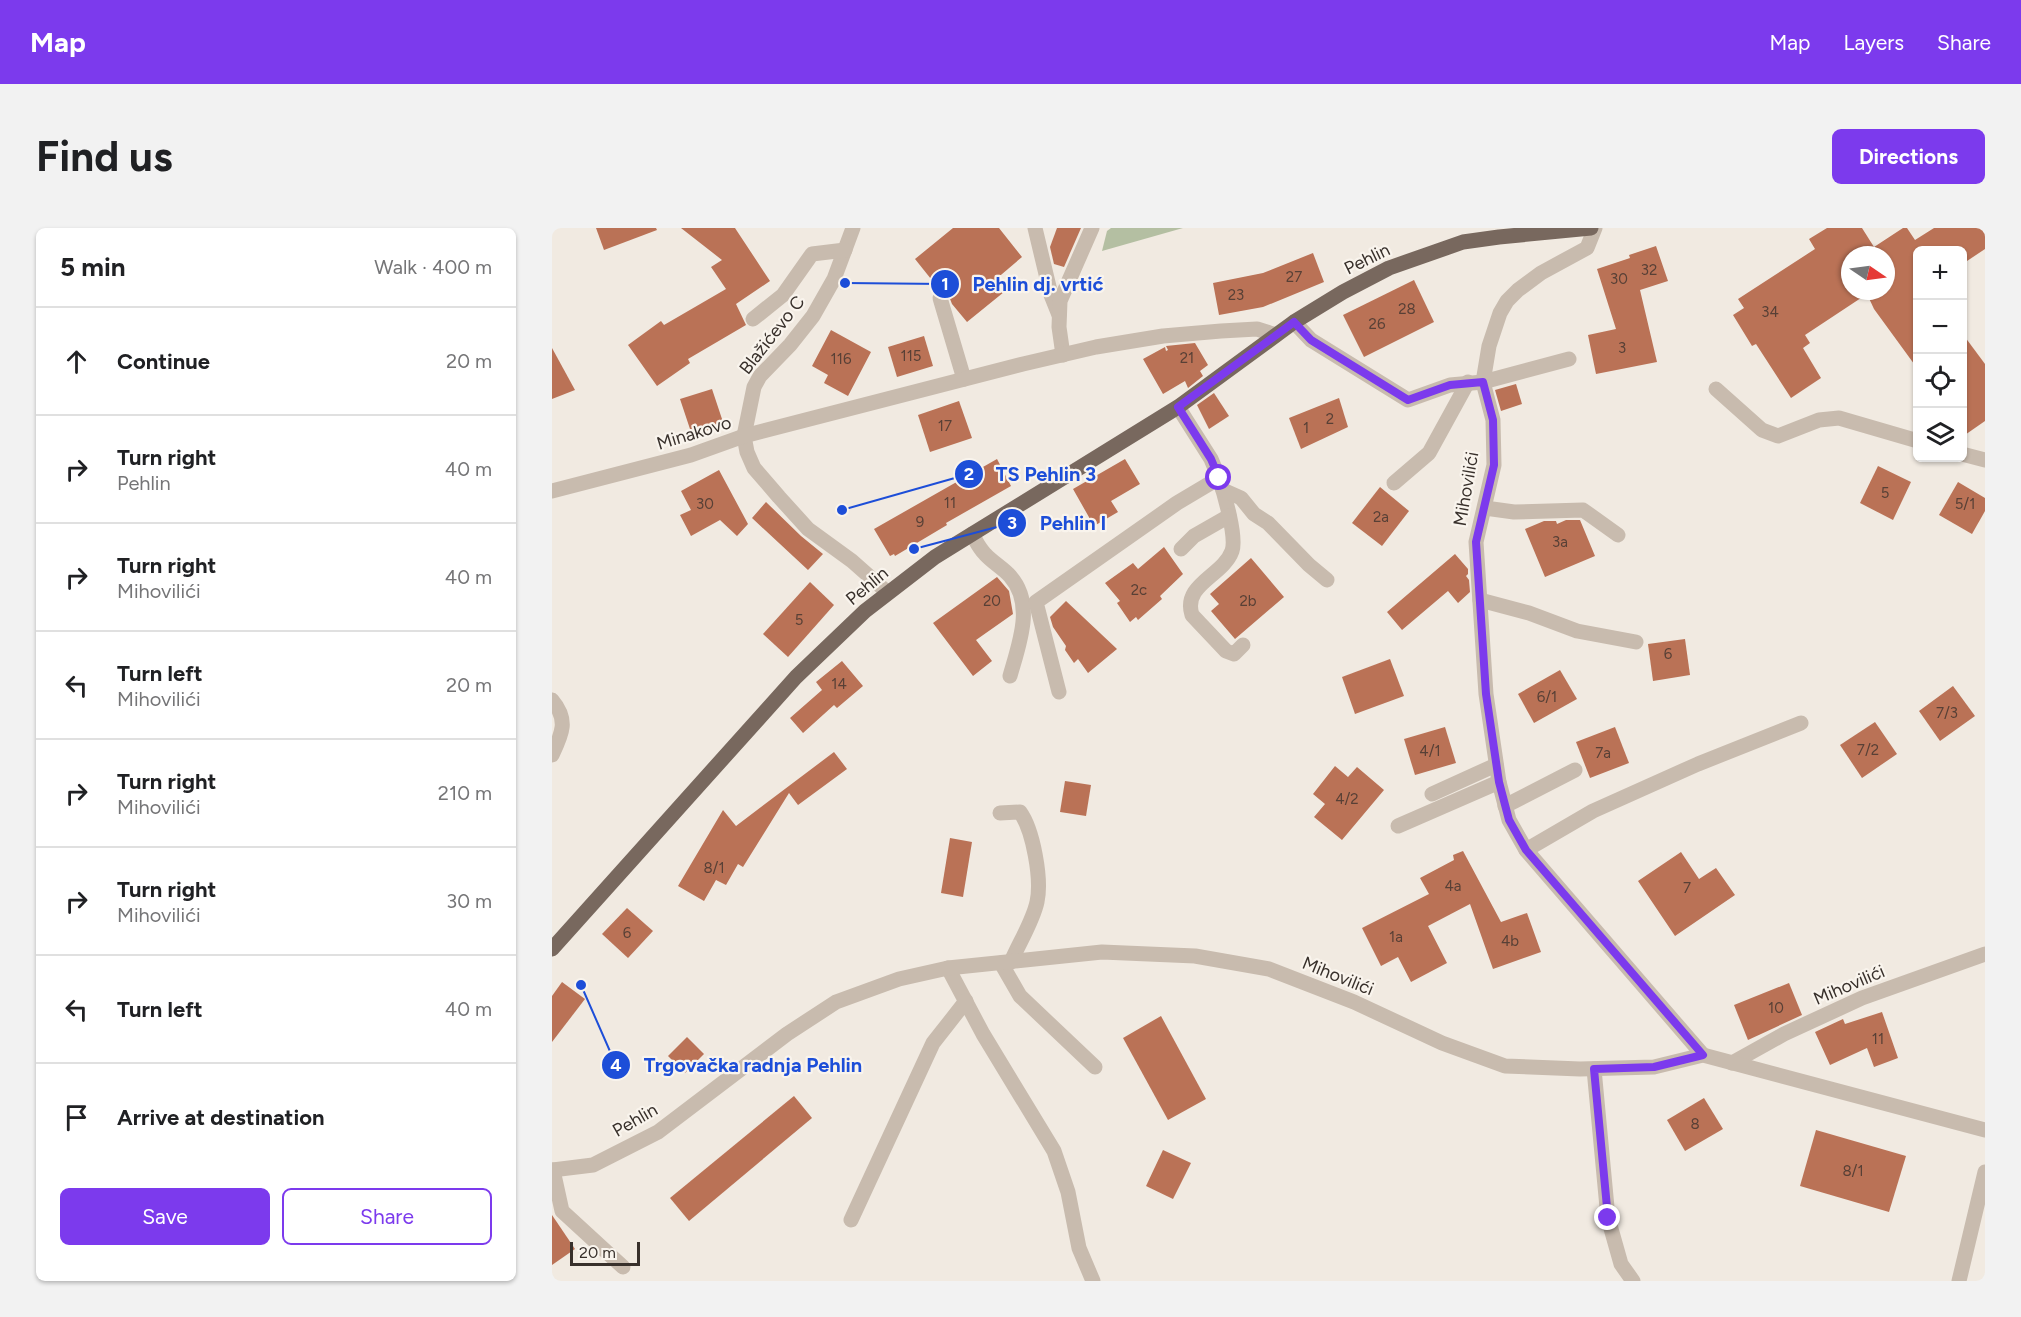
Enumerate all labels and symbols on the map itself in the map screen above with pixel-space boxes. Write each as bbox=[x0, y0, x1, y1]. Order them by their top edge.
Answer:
street label: Pehlin bbox=[1340, 239, 1394, 279]
north arrow bbox=[1841, 246, 1895, 300]
house number: 32 bbox=[1641, 261, 1657, 279]
callout: Pehlin dj. vrtić bbox=[930, 265, 1115, 303]
house number: 27 bbox=[1286, 268, 1302, 286]
house number: 30 bbox=[1610, 270, 1628, 288]
text: Pehlin dj. vrtić bbox=[973, 272, 1104, 296]
text: 1 bbox=[941, 273, 949, 295]
house number: 23 bbox=[1228, 286, 1244, 304]
street label: Blažićevo C bbox=[735, 291, 809, 379]
house number: 28 bbox=[1398, 300, 1416, 318]
house number: 34 bbox=[1761, 303, 1779, 321]
house number: 26 bbox=[1369, 315, 1386, 333]
house number: 3 bbox=[1618, 339, 1626, 357]
house number: 115 bbox=[900, 347, 922, 365]
house number: 21 bbox=[1180, 349, 1194, 367]
house number: 116 bbox=[831, 350, 852, 368]
house number: 2 bbox=[1326, 410, 1334, 428]
street label: Minakovo bbox=[654, 411, 734, 455]
house number: 17 bbox=[938, 417, 952, 435]
house number: 1 bbox=[1303, 419, 1309, 437]
street label: Mihovilići bbox=[1449, 450, 1483, 528]
callout: TS Pehlin 3 bbox=[954, 455, 1108, 493]
text: TS Pehlin 3 bbox=[996, 462, 1096, 486]
text: 2 bbox=[964, 463, 974, 485]
route start bbox=[1205, 464, 1231, 490]
house number: 5 bbox=[1881, 484, 1889, 502]
house number: 11 bbox=[944, 494, 956, 512]
house number: 30 bbox=[696, 495, 714, 513]
house number: 5/1 bbox=[1955, 495, 1975, 513]
callout: Pehlin I bbox=[997, 504, 1118, 542]
house number: 2a bbox=[1373, 508, 1389, 526]
text: Pehlin I bbox=[1040, 511, 1106, 535]
text: 3 bbox=[1007, 512, 1017, 534]
house number: 9 bbox=[916, 513, 924, 531]
house number: 3a bbox=[1552, 533, 1568, 551]
street label: Pehlin bbox=[841, 562, 893, 610]
house number: 2c bbox=[1131, 581, 1147, 599]
house number: 20 bbox=[983, 592, 1001, 610]
house number: 2b bbox=[1239, 592, 1257, 610]
house number: 5 bbox=[795, 611, 803, 629]
house number: 6 bbox=[1664, 645, 1673, 663]
house number: 14 bbox=[831, 675, 847, 693]
house number: 6/1 bbox=[1537, 688, 1557, 706]
house number: 7/3 bbox=[1936, 704, 1958, 722]
house number: 7/2 bbox=[1857, 741, 1879, 759]
house number: 4/1 bbox=[1419, 742, 1441, 760]
house number: 7a bbox=[1595, 744, 1611, 762]
house number: 4/2 bbox=[1335, 790, 1359, 808]
house number: 8/1 bbox=[703, 859, 725, 877]
house number: 4a bbox=[1445, 877, 1461, 895]
house number: 7 bbox=[1683, 879, 1691, 897]
house number: 6 bbox=[623, 924, 632, 942]
house number: 1a bbox=[1389, 928, 1403, 946]
house number: 4b bbox=[1501, 932, 1519, 950]
street label: Mihovilići bbox=[1299, 952, 1377, 1000]
street label: Mihovilići bbox=[1810, 960, 1888, 1010]
house number: 10 bbox=[1768, 999, 1784, 1017]
house number: 11 bbox=[1872, 1030, 1884, 1048]
callout: Trgovačka radnja Pehlin bbox=[601, 1046, 874, 1084]
text: Trgovačka radnja Pehlin bbox=[644, 1053, 862, 1077]
text: 4 bbox=[610, 1054, 622, 1076]
street label: Pehlin bbox=[609, 1098, 661, 1142]
house number: 8 bbox=[1690, 1115, 1700, 1133]
house number: 8/1 bbox=[1842, 1162, 1864, 1180]
route end bbox=[1594, 1204, 1620, 1230]
scale bar bbox=[570, 1239, 640, 1266]

